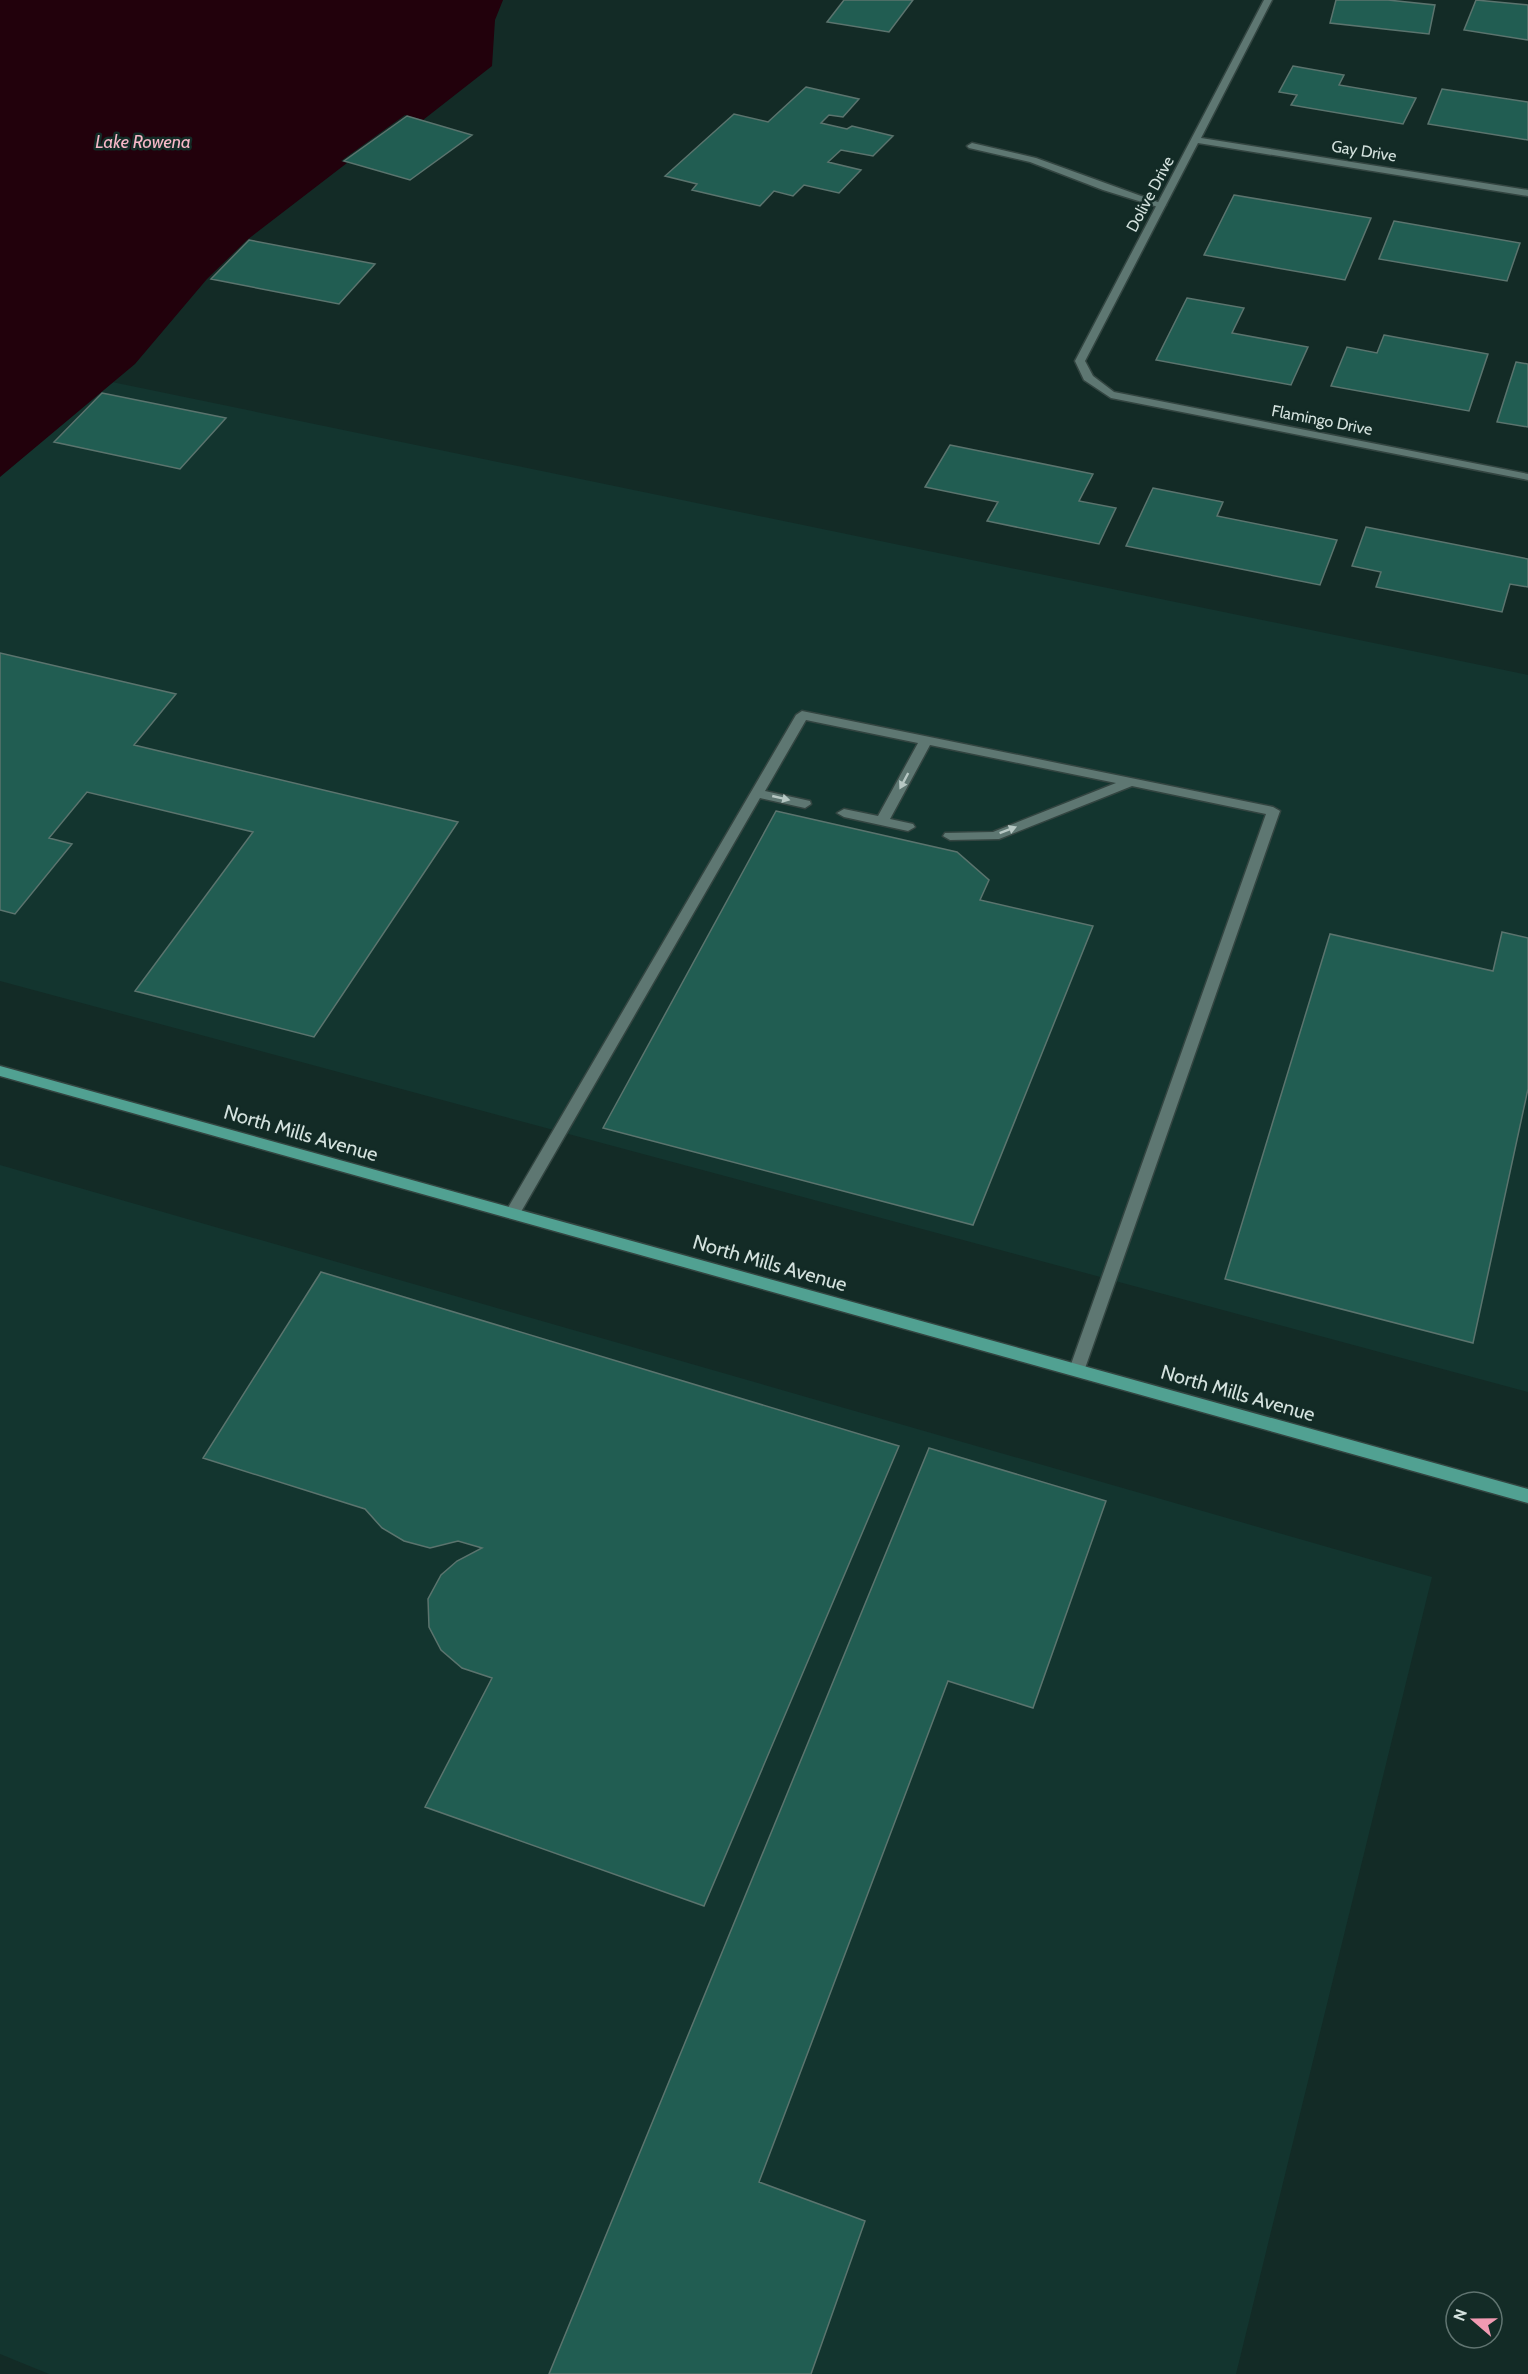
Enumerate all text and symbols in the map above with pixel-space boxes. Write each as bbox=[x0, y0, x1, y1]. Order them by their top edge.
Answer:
water label: Lake Rowena bbox=[95, 131, 191, 153]
street label: Gay Drive bbox=[1330, 136, 1398, 166]
street label: Dolive Drive bbox=[1122, 153, 1178, 235]
street label: Flamingo Drive bbox=[1270, 401, 1374, 439]
one-way arrow bbox=[899, 772, 909, 789]
one-way arrow bbox=[772, 794, 790, 804]
one-way arrow bbox=[999, 825, 1017, 835]
street label: North Mills Avenue bbox=[221, 1100, 381, 1166]
street label: North Mills Avenue bbox=[690, 1230, 850, 1296]
street label: North Mills Avenue bbox=[1158, 1360, 1318, 1426]
north arrow bbox=[1444, 2290, 1504, 2350]
text: N bbox=[1450, 2306, 1471, 2324]

